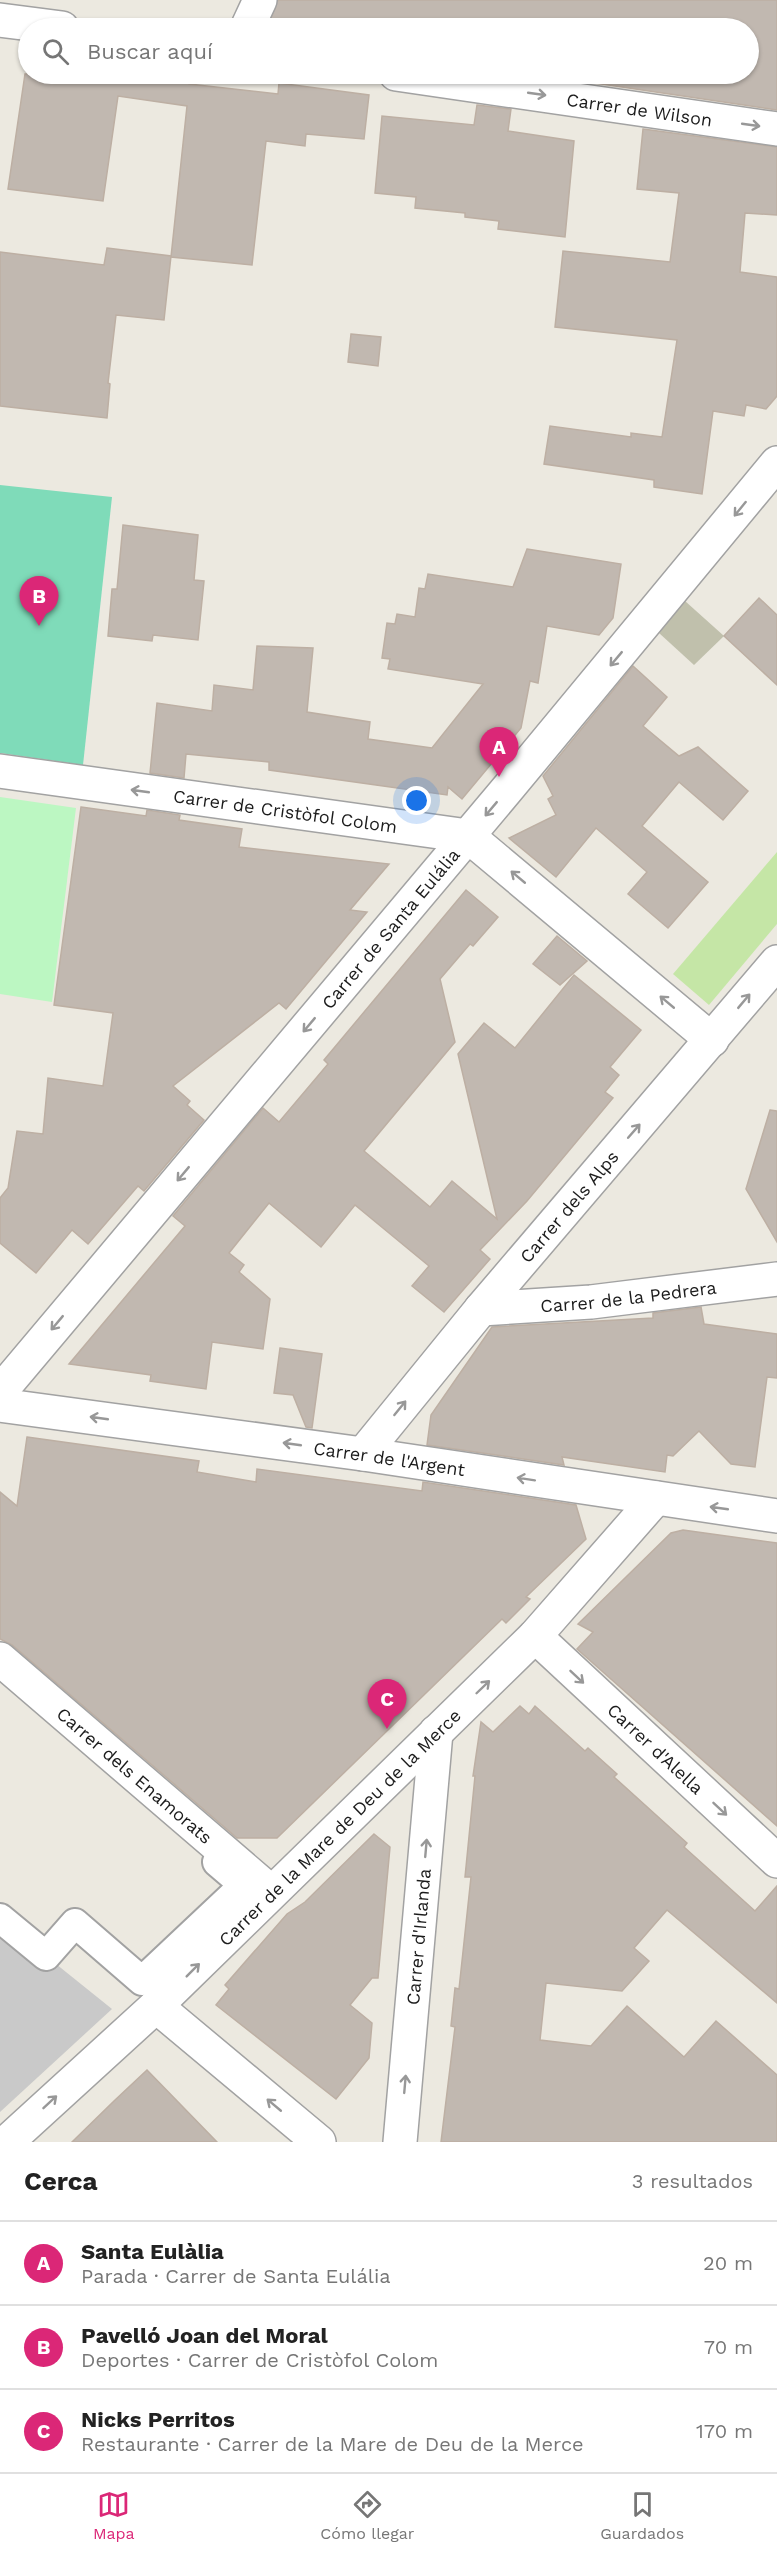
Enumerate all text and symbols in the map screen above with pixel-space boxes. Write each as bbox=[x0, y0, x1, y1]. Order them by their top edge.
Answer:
search box bbox=[18, 18, 759, 84]
icon: search bbox=[39, 35, 72, 68]
text: Buscar aquí bbox=[87, 39, 213, 64]
street label: Carrer de Wilson bbox=[565, 88, 714, 130]
one-way arrow bbox=[527, 89, 547, 100]
one-way arrow bbox=[741, 119, 761, 130]
one-way arrow bbox=[733, 501, 746, 517]
pin: B bbox=[20, 576, 58, 626]
one-way arrow bbox=[609, 651, 622, 667]
pin: A bbox=[480, 728, 518, 777]
one-way arrow bbox=[131, 785, 150, 796]
street label: Carrer de Cristòfol Colom bbox=[172, 785, 399, 837]
your location bbox=[402, 786, 431, 815]
one-way arrow bbox=[484, 801, 498, 816]
street label: Carrer de Santa Eulália bbox=[317, 844, 463, 1013]
one-way arrow bbox=[511, 870, 526, 884]
one-way arrow bbox=[738, 993, 751, 1009]
one-way arrow bbox=[659, 996, 675, 1009]
one-way arrow bbox=[302, 1017, 316, 1032]
one-way arrow bbox=[627, 1124, 641, 1139]
street label: Carrer dels Alps bbox=[515, 1146, 622, 1267]
one-way arrow bbox=[176, 1166, 190, 1181]
street label: Carrer de la Pedrera bbox=[540, 1276, 718, 1316]
one-way arrow bbox=[51, 1315, 64, 1331]
one-way arrow bbox=[394, 1401, 407, 1417]
one-way arrow bbox=[89, 1412, 109, 1423]
street label: Carrer de l'Argent bbox=[312, 1437, 467, 1480]
one-way arrow bbox=[282, 1438, 302, 1449]
one-way arrow bbox=[517, 1474, 537, 1485]
one-way arrow bbox=[710, 1502, 730, 1513]
one-way arrow bbox=[569, 1669, 584, 1683]
one-way arrow bbox=[475, 1679, 490, 1694]
pin: C bbox=[368, 1680, 406, 1729]
street label: Carrer d'Alella bbox=[604, 1699, 708, 1798]
street label: Carrer dels Enamorats bbox=[53, 1703, 217, 1848]
street label: Carrer de la Mare de Deu de la Merce bbox=[214, 1704, 465, 1950]
one-way arrow bbox=[713, 1802, 728, 1816]
one-way arrow bbox=[420, 1838, 431, 1858]
street label: Carrer d'Irlanda bbox=[402, 1868, 434, 2006]
one-way arrow bbox=[185, 1962, 200, 1977]
one-way arrow bbox=[400, 2074, 411, 2094]
one-way arrow bbox=[42, 2095, 57, 2109]
one-way arrow bbox=[266, 2098, 282, 2111]
text: Cerca bbox=[24, 2166, 98, 2196]
text: 3 resultados bbox=[632, 2169, 753, 2193]
text: Santa Eulàlia bbox=[81, 2239, 224, 2264]
text: A bbox=[37, 2251, 50, 2275]
text: 20 m bbox=[703, 2251, 753, 2275]
text: Parada · Carrer de Santa Eulália bbox=[81, 2264, 391, 2288]
text: Pavelló Joan del Moral bbox=[81, 2323, 328, 2348]
text: B bbox=[37, 2335, 50, 2359]
text: 70 m bbox=[704, 2335, 753, 2359]
text: Deportes · Carrer de Cristòfol Colom bbox=[81, 2348, 438, 2372]
text: Nicks Perritos bbox=[81, 2407, 235, 2432]
text: C bbox=[37, 2419, 50, 2443]
text: 170 m bbox=[696, 2419, 753, 2443]
text: Restaurante · Carrer de la Mare de Deu de la Merce bbox=[81, 2432, 584, 2456]
tab: Mapa bbox=[93, 2488, 135, 2543]
tab: Cómo llegar bbox=[320, 2488, 414, 2543]
tab: Guardados bbox=[600, 2488, 684, 2543]

